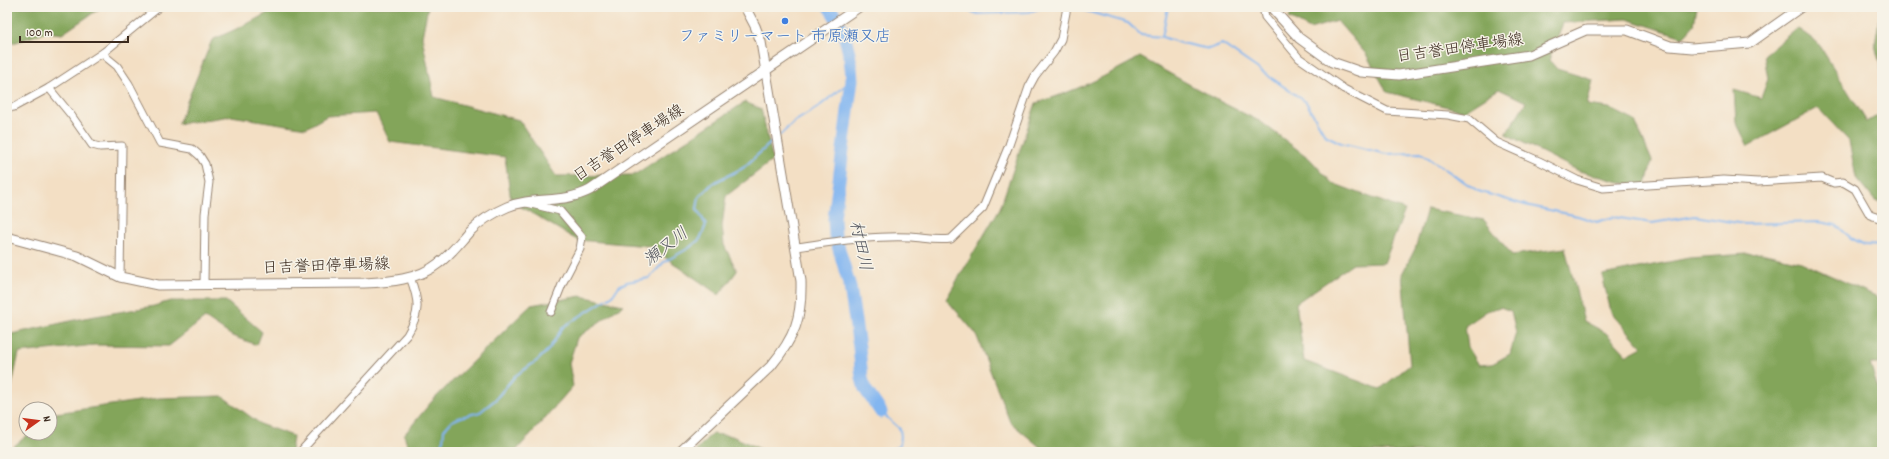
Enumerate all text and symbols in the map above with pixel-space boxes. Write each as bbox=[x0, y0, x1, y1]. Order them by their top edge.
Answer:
marker: ファミリーマート 市原瀬又店 bbox=[780, 16, 790, 26]
scale bar bbox=[20, 18, 128, 44]
text: 100 m bbox=[26, 25, 53, 42]
place label: ファミリーマート 市原瀬又店 bbox=[679, 26, 891, 49]
street label: 日吉誉田停車場線 bbox=[1395, 29, 1525, 69]
street label: 日吉誉田停車場線 bbox=[569, 99, 689, 189]
water label: 村田川 bbox=[842, 219, 876, 273]
water label: 瀬又川 bbox=[640, 223, 694, 273]
street label: 日吉誉田停車場線 bbox=[262, 253, 390, 281]
north arrow bbox=[18, 401, 58, 441]
text: N bbox=[37, 414, 54, 424]

